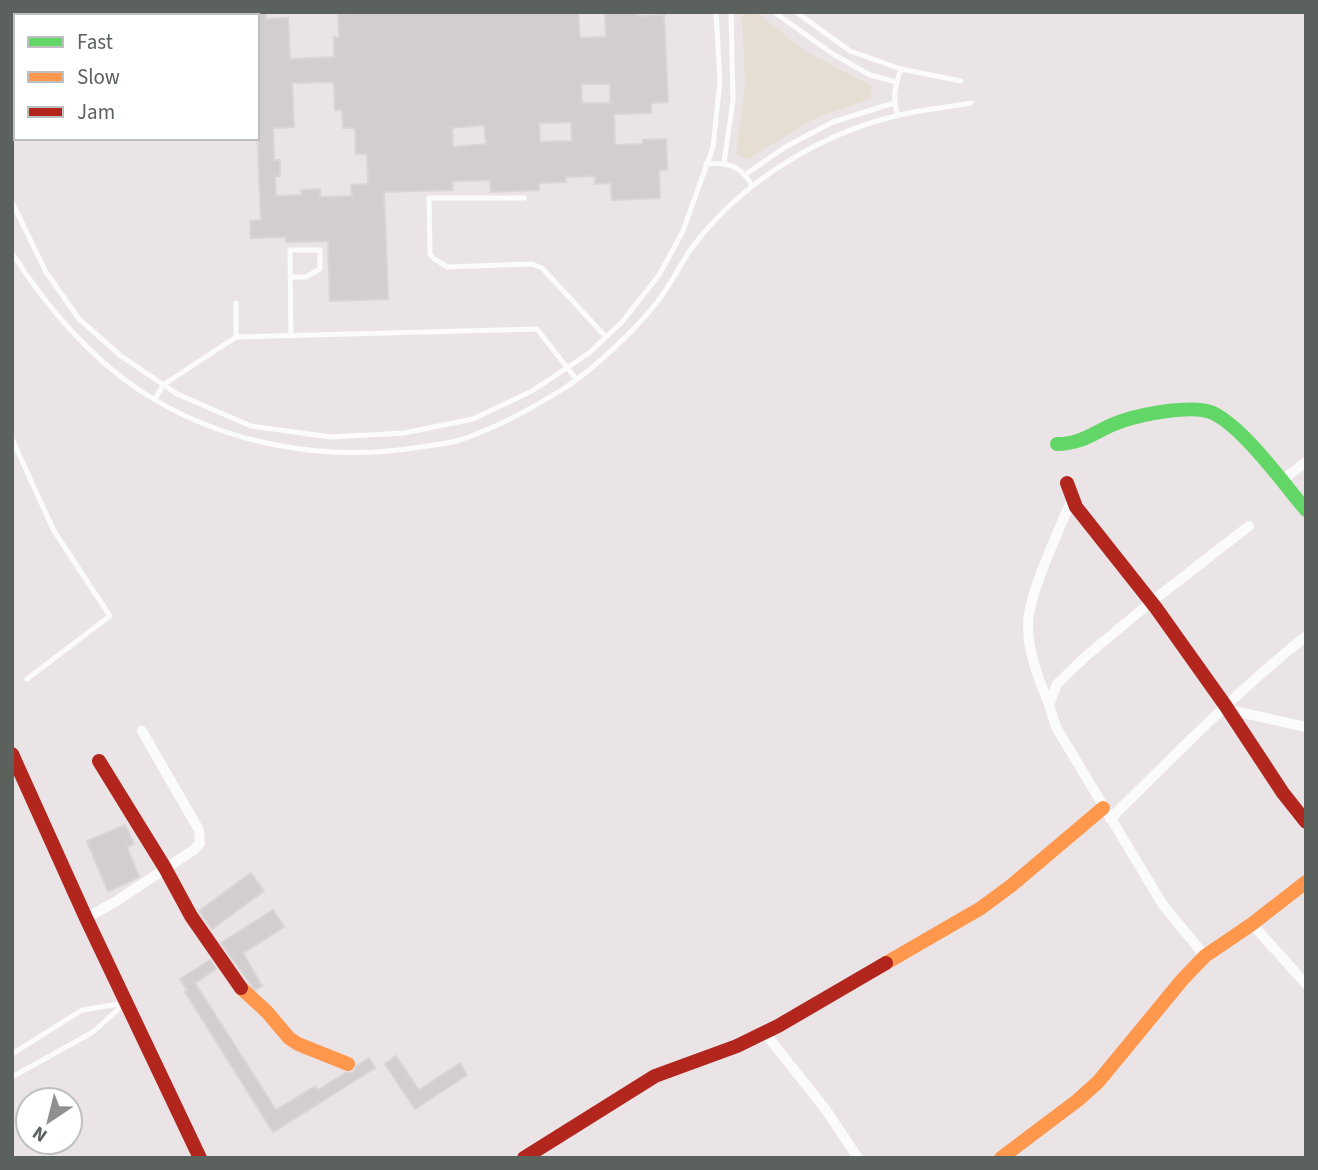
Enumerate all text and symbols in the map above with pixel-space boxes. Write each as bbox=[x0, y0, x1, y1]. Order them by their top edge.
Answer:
legend bbox=[14, 14, 259, 140]
text: Fast bbox=[77, 27, 113, 57]
text: Slow bbox=[77, 62, 120, 92]
text: Jam bbox=[77, 97, 115, 127]
north arrow bbox=[14, 1086, 84, 1156]
text: N bbox=[27, 1119, 53, 1148]

